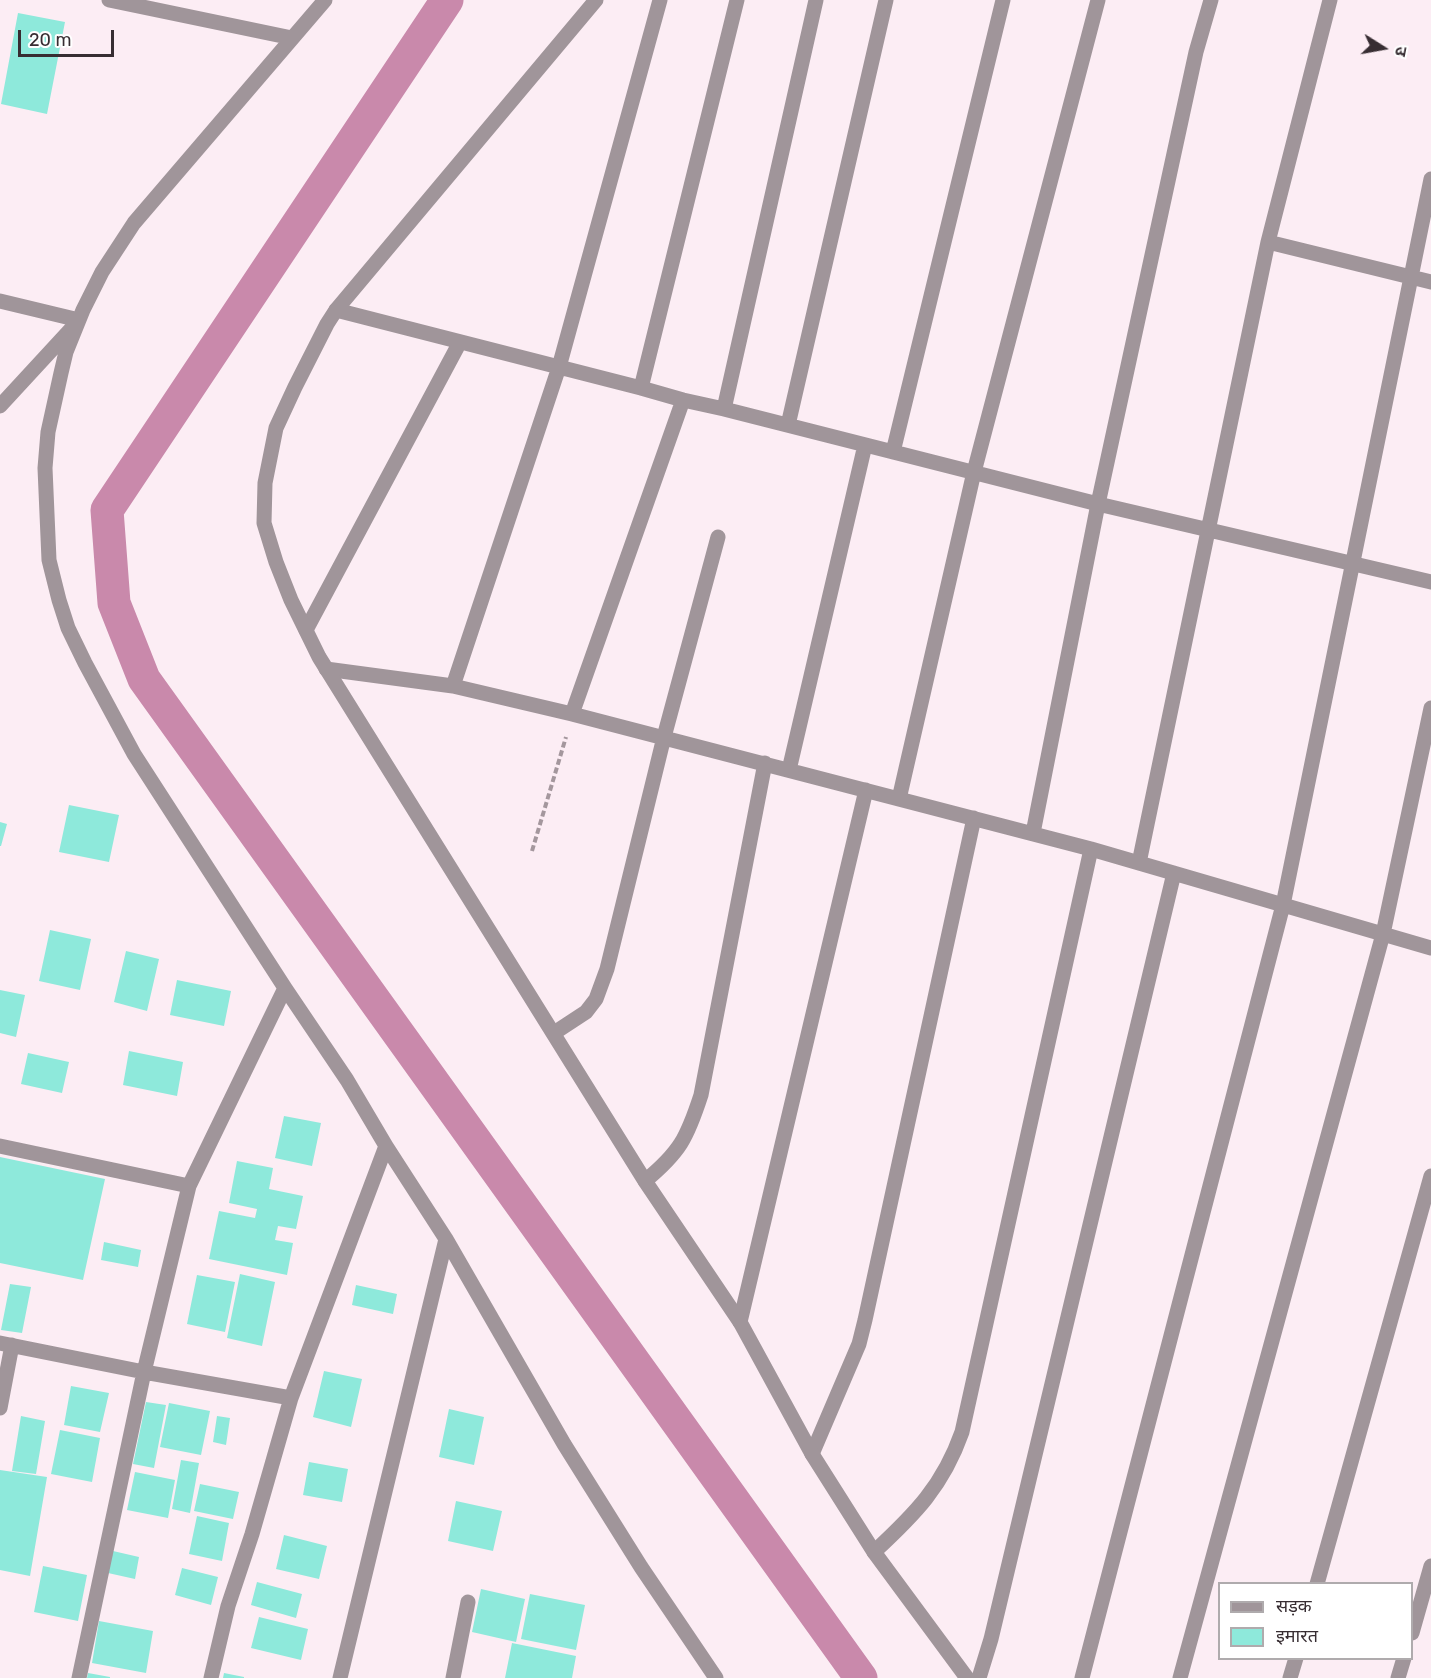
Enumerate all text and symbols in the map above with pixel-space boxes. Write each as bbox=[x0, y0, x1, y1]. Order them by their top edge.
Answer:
scale bar bbox=[21, 18, 117, 56]
north arrow bbox=[1353, 18, 1413, 78]
text: 20 m bbox=[29, 29, 71, 51]
text: उ bbox=[1391, 45, 1411, 58]
legend bbox=[1218, 1582, 1413, 1660]
text: सड़क bbox=[1276, 1595, 1312, 1617]
text: इमारत bbox=[1276, 1625, 1318, 1647]

